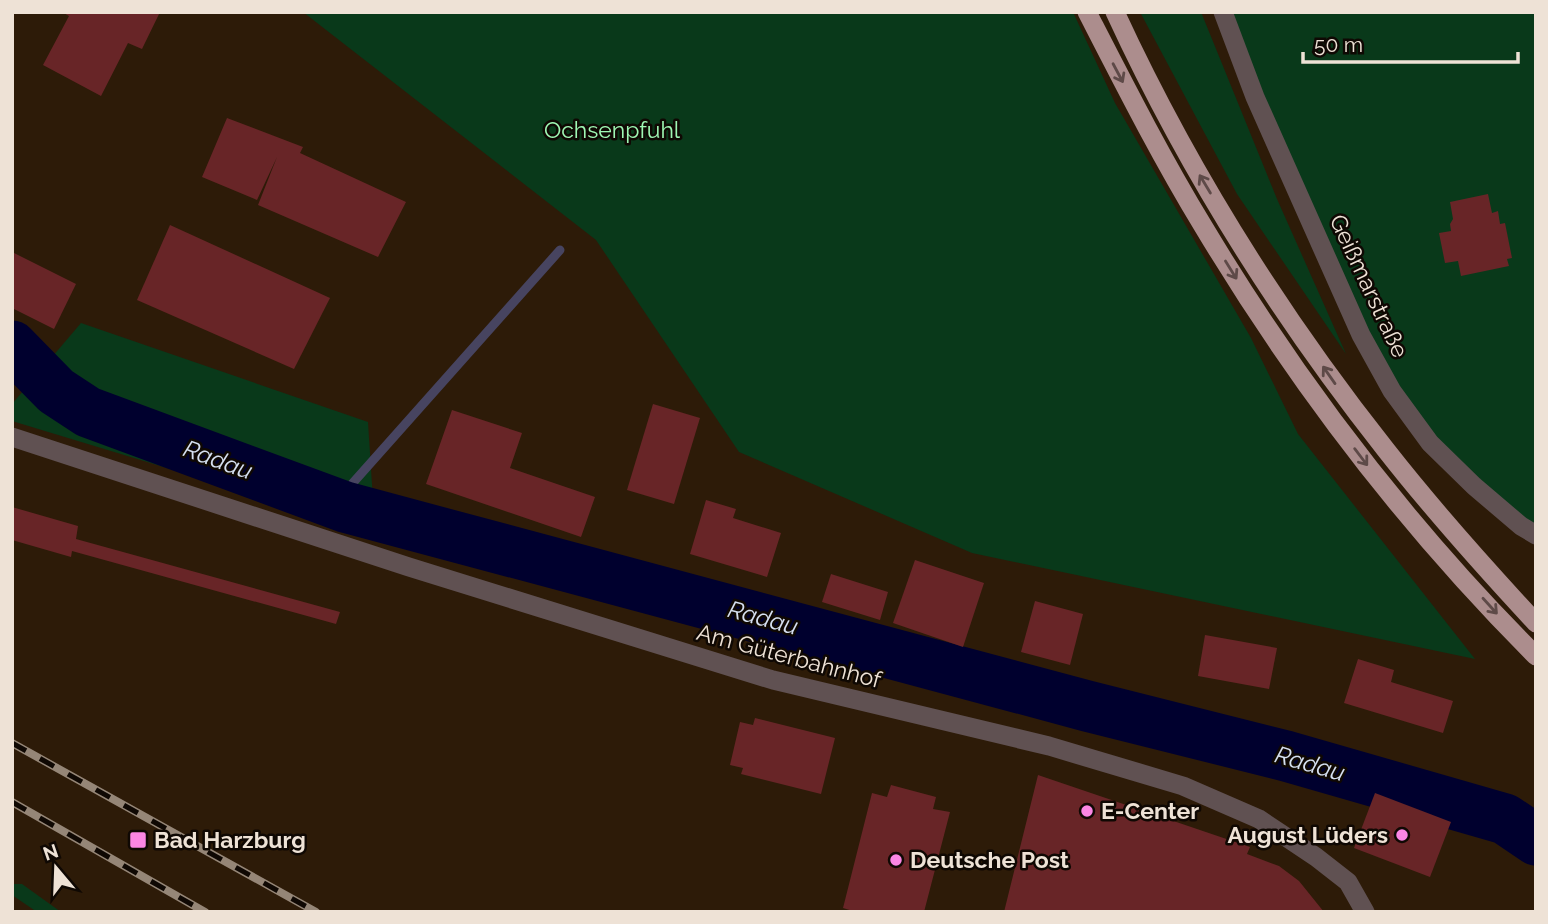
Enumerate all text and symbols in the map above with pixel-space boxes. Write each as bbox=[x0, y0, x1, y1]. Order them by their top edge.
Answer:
scale bar bbox=[1303, 21, 1518, 65]
text: 50 m bbox=[1314, 32, 1363, 57]
one-way arrow bbox=[1112, 62, 1126, 83]
park label: Ochsenpfuhl bbox=[544, 116, 681, 143]
one-way arrow bbox=[1198, 174, 1212, 194]
street label: Geißmarstraße bbox=[1324, 210, 1414, 362]
one-way arrow bbox=[1224, 260, 1238, 280]
one-way arrow bbox=[1322, 366, 1336, 385]
water label: Radau bbox=[180, 434, 257, 485]
one-way arrow bbox=[1354, 447, 1369, 465]
water label: Radau bbox=[725, 594, 801, 641]
one-way arrow bbox=[1482, 597, 1498, 615]
street label: Am Güterbahnhof bbox=[694, 618, 886, 693]
water label: Radau bbox=[1272, 740, 1348, 787]
place label: E-Center bbox=[1101, 797, 1199, 824]
marker: E-Center bbox=[1079, 803, 1095, 819]
place label: August Lüders bbox=[1228, 821, 1388, 848]
place label: Bad Harzburg bbox=[154, 826, 306, 853]
marker: August Lüders bbox=[1394, 827, 1410, 843]
marker: Bad Harzburg bbox=[128, 830, 148, 850]
north arrow bbox=[21, 833, 91, 903]
text: N bbox=[40, 839, 61, 865]
place label: Deutsche Post bbox=[910, 846, 1069, 873]
marker: Deutsche Post bbox=[888, 852, 904, 868]

